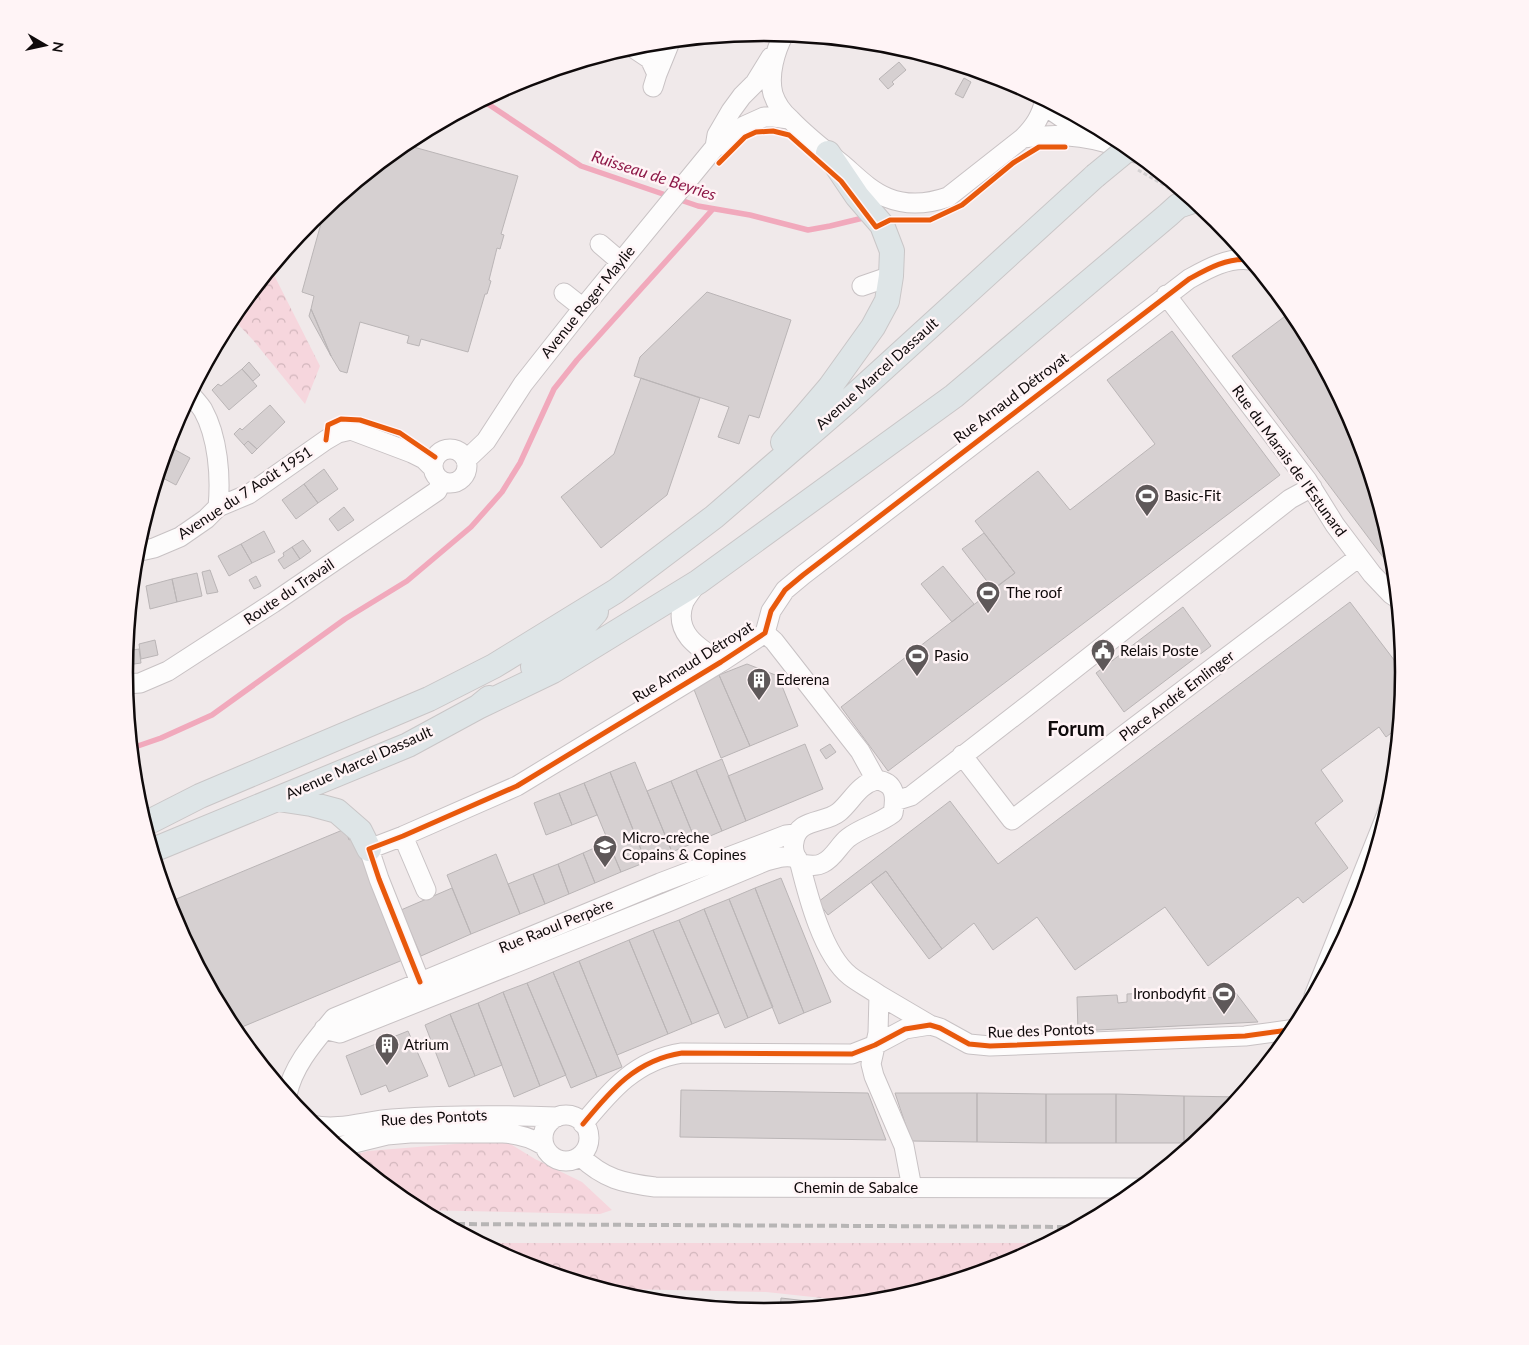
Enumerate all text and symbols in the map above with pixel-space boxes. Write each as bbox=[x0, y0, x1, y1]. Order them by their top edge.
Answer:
north arrow bbox=[20, 20, 70, 70]
text: N bbox=[49, 40, 68, 54]
water label: Ruisseau de Beyries bbox=[589, 145, 719, 204]
street label: Avenue Roger Maylie bbox=[536, 242, 638, 361]
street label: Avenue Marcel Dassault bbox=[811, 313, 942, 433]
street label: Rue Arnaud Détroyat bbox=[949, 348, 1072, 446]
street label: Rue du Marais de l'Estunard bbox=[1229, 381, 1351, 540]
street label: Avenue du 7 Août 1951 bbox=[174, 442, 315, 542]
sports icon: Basic-Fit bbox=[1134, 483, 1160, 517]
place label: Basic-Fit bbox=[1164, 486, 1222, 504]
street label: Route du Travail bbox=[240, 554, 337, 628]
sports icon: The roof bbox=[975, 580, 1001, 614]
place label: The roof bbox=[1006, 583, 1063, 601]
street label: Rue Arnaud Détroyat bbox=[629, 616, 757, 706]
public building icon: Relais Poste bbox=[1090, 638, 1116, 672]
place label: Relais Poste bbox=[1120, 641, 1199, 659]
sports icon: Pasio bbox=[904, 643, 930, 677]
place label: Pasio bbox=[934, 646, 969, 664]
street label: Place André Emlinger bbox=[1115, 646, 1238, 744]
building icon: Ederena bbox=[746, 667, 772, 701]
place label: Ederena bbox=[776, 670, 830, 688]
district label: Forum bbox=[1047, 716, 1105, 740]
street label: Avenue Marcel Dassault bbox=[283, 721, 435, 803]
place label: Micro-crèche Copains & Copines bbox=[622, 828, 746, 863]
school or university icon: Micro-crèche Copains & Copines bbox=[592, 834, 618, 868]
street label: Rue Raoul Perpère bbox=[496, 894, 615, 956]
sports icon: Ironbodyfit bbox=[1211, 981, 1237, 1015]
place label: Ironbodyfit bbox=[1133, 984, 1207, 1002]
street label: Rue des Pontots bbox=[987, 1019, 1095, 1041]
building icon: Atrium bbox=[374, 1032, 400, 1066]
place label: Atrium bbox=[404, 1035, 449, 1053]
street label: Rue des Pontots bbox=[380, 1105, 488, 1129]
street label: Chemin de Sabalce bbox=[794, 1178, 918, 1196]

